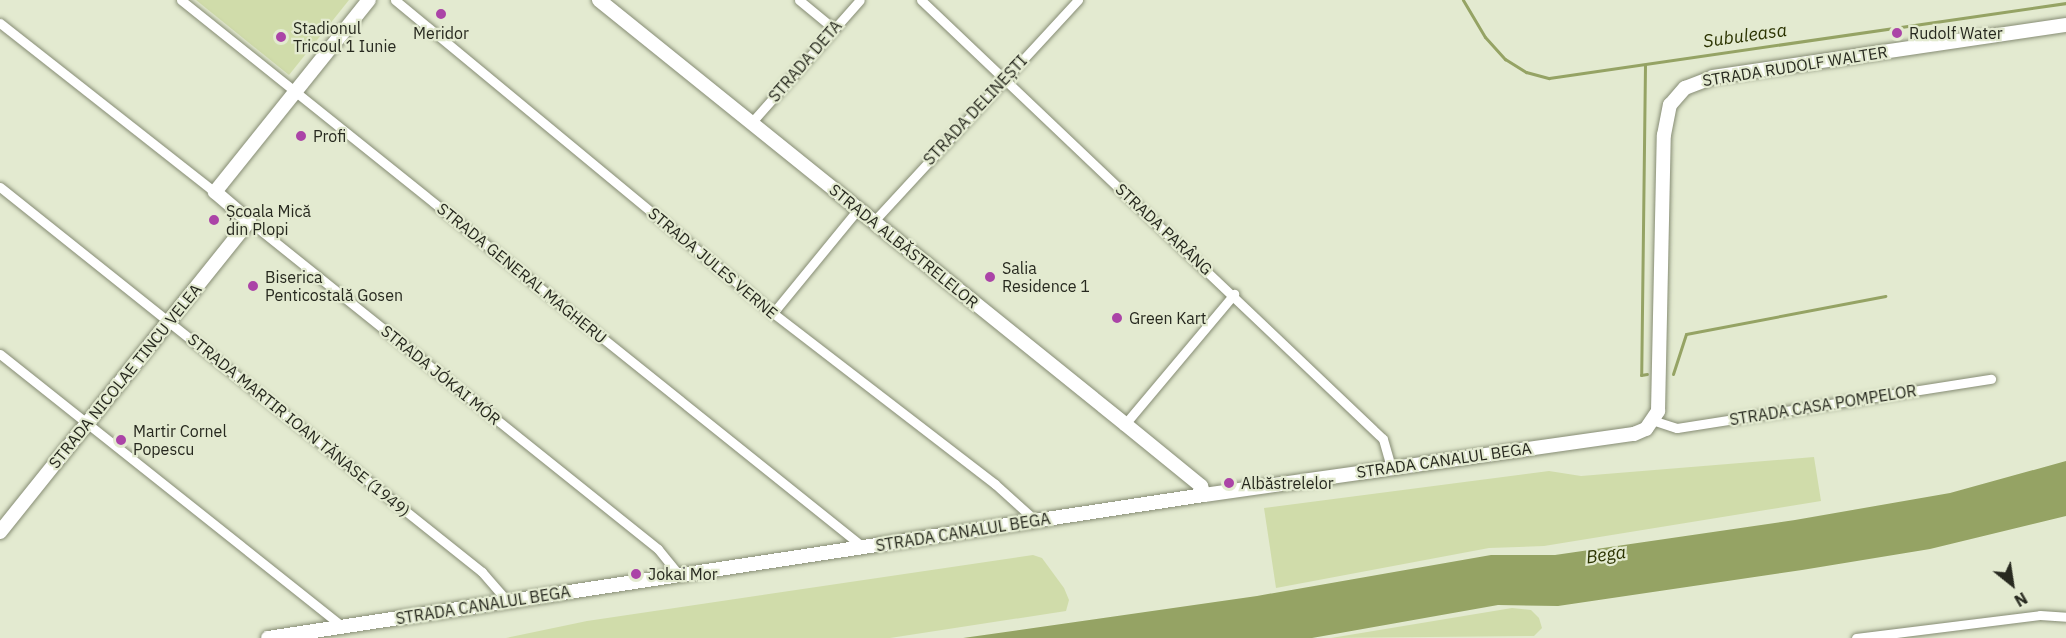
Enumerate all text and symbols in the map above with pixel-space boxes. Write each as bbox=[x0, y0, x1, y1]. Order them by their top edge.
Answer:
marker: Meridor bbox=[434, 7, 448, 21]
street label: STRADA DETA bbox=[764, 16, 846, 106]
place label: Stadionul Tricoul 1 Iunie bbox=[293, 18, 396, 56]
water label: Subuleasa bbox=[1702, 19, 1788, 53]
place label: Meridor bbox=[413, 23, 469, 43]
place label: Rudolf Water bbox=[1909, 23, 2003, 43]
marker: Rudolf Water bbox=[1890, 26, 1904, 40]
marker: Stadionul Tricoul 1 Iunie bbox=[274, 30, 288, 44]
street label: STRADA RUDOLF WALTER bbox=[1701, 42, 1889, 90]
street label: STRADA DELINEȘTI bbox=[919, 51, 1031, 169]
place label: Profi bbox=[313, 126, 346, 146]
marker: Profi bbox=[294, 129, 308, 143]
street label: STRADA PARÂNG bbox=[1112, 179, 1216, 279]
street label: STRADA ALBĂSTRELELOR bbox=[826, 180, 982, 312]
street label: STRADA GENERAL MAGHERU bbox=[433, 199, 611, 347]
place label: Școala Mică din Plopi bbox=[226, 201, 311, 239]
street label: STRADA JULES VERNE bbox=[645, 203, 781, 323]
marker: Școala Mică din Plopi bbox=[207, 213, 221, 227]
place label: Salia Residence 1 bbox=[1002, 258, 1090, 296]
place label: Biserica Penticostală Gosen bbox=[265, 267, 403, 305]
marker: Salia Residence 1 bbox=[983, 270, 997, 284]
marker: Biserica Penticostală Gosen bbox=[246, 279, 260, 293]
street label: STRADA NICOLAE TINCU VELEA bbox=[45, 280, 205, 472]
place label: Green Kart bbox=[1129, 308, 1206, 328]
marker: Green Kart bbox=[1110, 311, 1124, 325]
street label: STRADA JÓKAI MÓR bbox=[377, 321, 505, 429]
street label: STRADA MARTIR IOAN TĂNASE (1949) bbox=[184, 329, 414, 521]
street label: STRADA CASA POMPELOR bbox=[1728, 381, 1918, 429]
place label: Martir Cornel Popescu bbox=[133, 421, 227, 459]
marker: Martir Cornel Popescu bbox=[114, 433, 128, 447]
street label: STRADA CANALUL BEGA bbox=[1355, 438, 1533, 482]
place label: Albăstrelelor bbox=[1241, 473, 1334, 493]
marker: Albăstrelelor bbox=[1222, 476, 1236, 490]
street label: STRADA CANALUL BEGA bbox=[874, 509, 1052, 555]
water label: Bega bbox=[1585, 542, 1627, 568]
north arrow bbox=[1982, 554, 2042, 614]
place label: Jokai Mor bbox=[648, 564, 718, 584]
marker: Jokai Mor bbox=[629, 567, 643, 581]
street label: STRADA CANALUL BEGA bbox=[394, 582, 572, 628]
text: N bbox=[2011, 588, 2031, 611]

